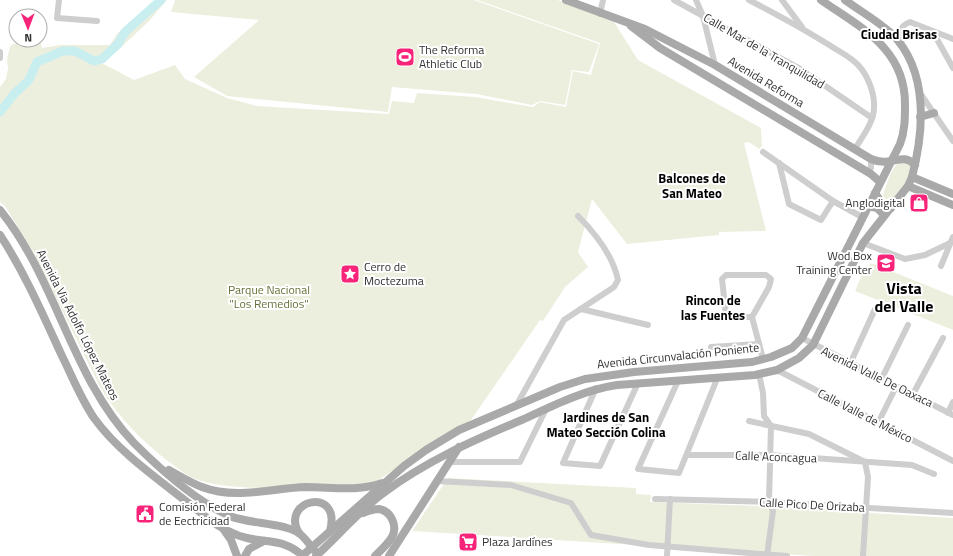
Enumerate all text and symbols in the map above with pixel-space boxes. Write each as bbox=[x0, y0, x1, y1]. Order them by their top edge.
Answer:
north arrow bbox=[8, 8, 48, 48]
street label: Calle Mar de la Tranquilidad bbox=[700, 8, 829, 93]
district label: Ciudad Brisas bbox=[861, 24, 937, 44]
text: N bbox=[24, 30, 32, 46]
place label: The Reforma Athletic Club bbox=[419, 40, 484, 73]
sports icon: The Reforma Athletic Club bbox=[394, 46, 416, 68]
street label: Avenida Reforma bbox=[724, 51, 808, 112]
district label: Balcones de San Mateo bbox=[658, 168, 726, 203]
shop icon: Anglodigital bbox=[908, 192, 930, 214]
place label: Anglodigital bbox=[845, 193, 905, 212]
street label: Avenida Via Adolfo López Mateos bbox=[32, 246, 125, 404]
place label: Wod Box Training Center bbox=[796, 246, 873, 279]
school or university icon: Wod Box Training Center bbox=[875, 252, 897, 274]
place label: Cerro de Moctezuma bbox=[364, 257, 424, 290]
place icon: Cerro de Moctezuma bbox=[339, 263, 361, 285]
district label: Vista del Valle bbox=[874, 276, 934, 318]
park label: Parque Nacional "Los Remedios" bbox=[228, 280, 310, 313]
district label: Rincon de las Fuentes bbox=[681, 290, 745, 325]
street label: Avenida Circunvalación Poniente bbox=[596, 338, 760, 373]
street label: Avenida Valle De Oaxaca bbox=[818, 341, 937, 412]
street label: Calle Valle de México bbox=[814, 383, 916, 448]
district label: Jardines de San Mateo Sección Colina bbox=[546, 407, 666, 442]
street label: Calle Aconcagua bbox=[735, 446, 817, 467]
street label: Calle Pico De Orizaba bbox=[759, 492, 865, 517]
place label: Comisión Federal de Eectricidad bbox=[159, 497, 246, 530]
public building icon: Comisión Federal de Eectricidad bbox=[134, 503, 156, 525]
supermarket icon: Plaza Jardínes bbox=[457, 531, 479, 553]
place label: Plaza Jardínes bbox=[482, 532, 553, 551]

